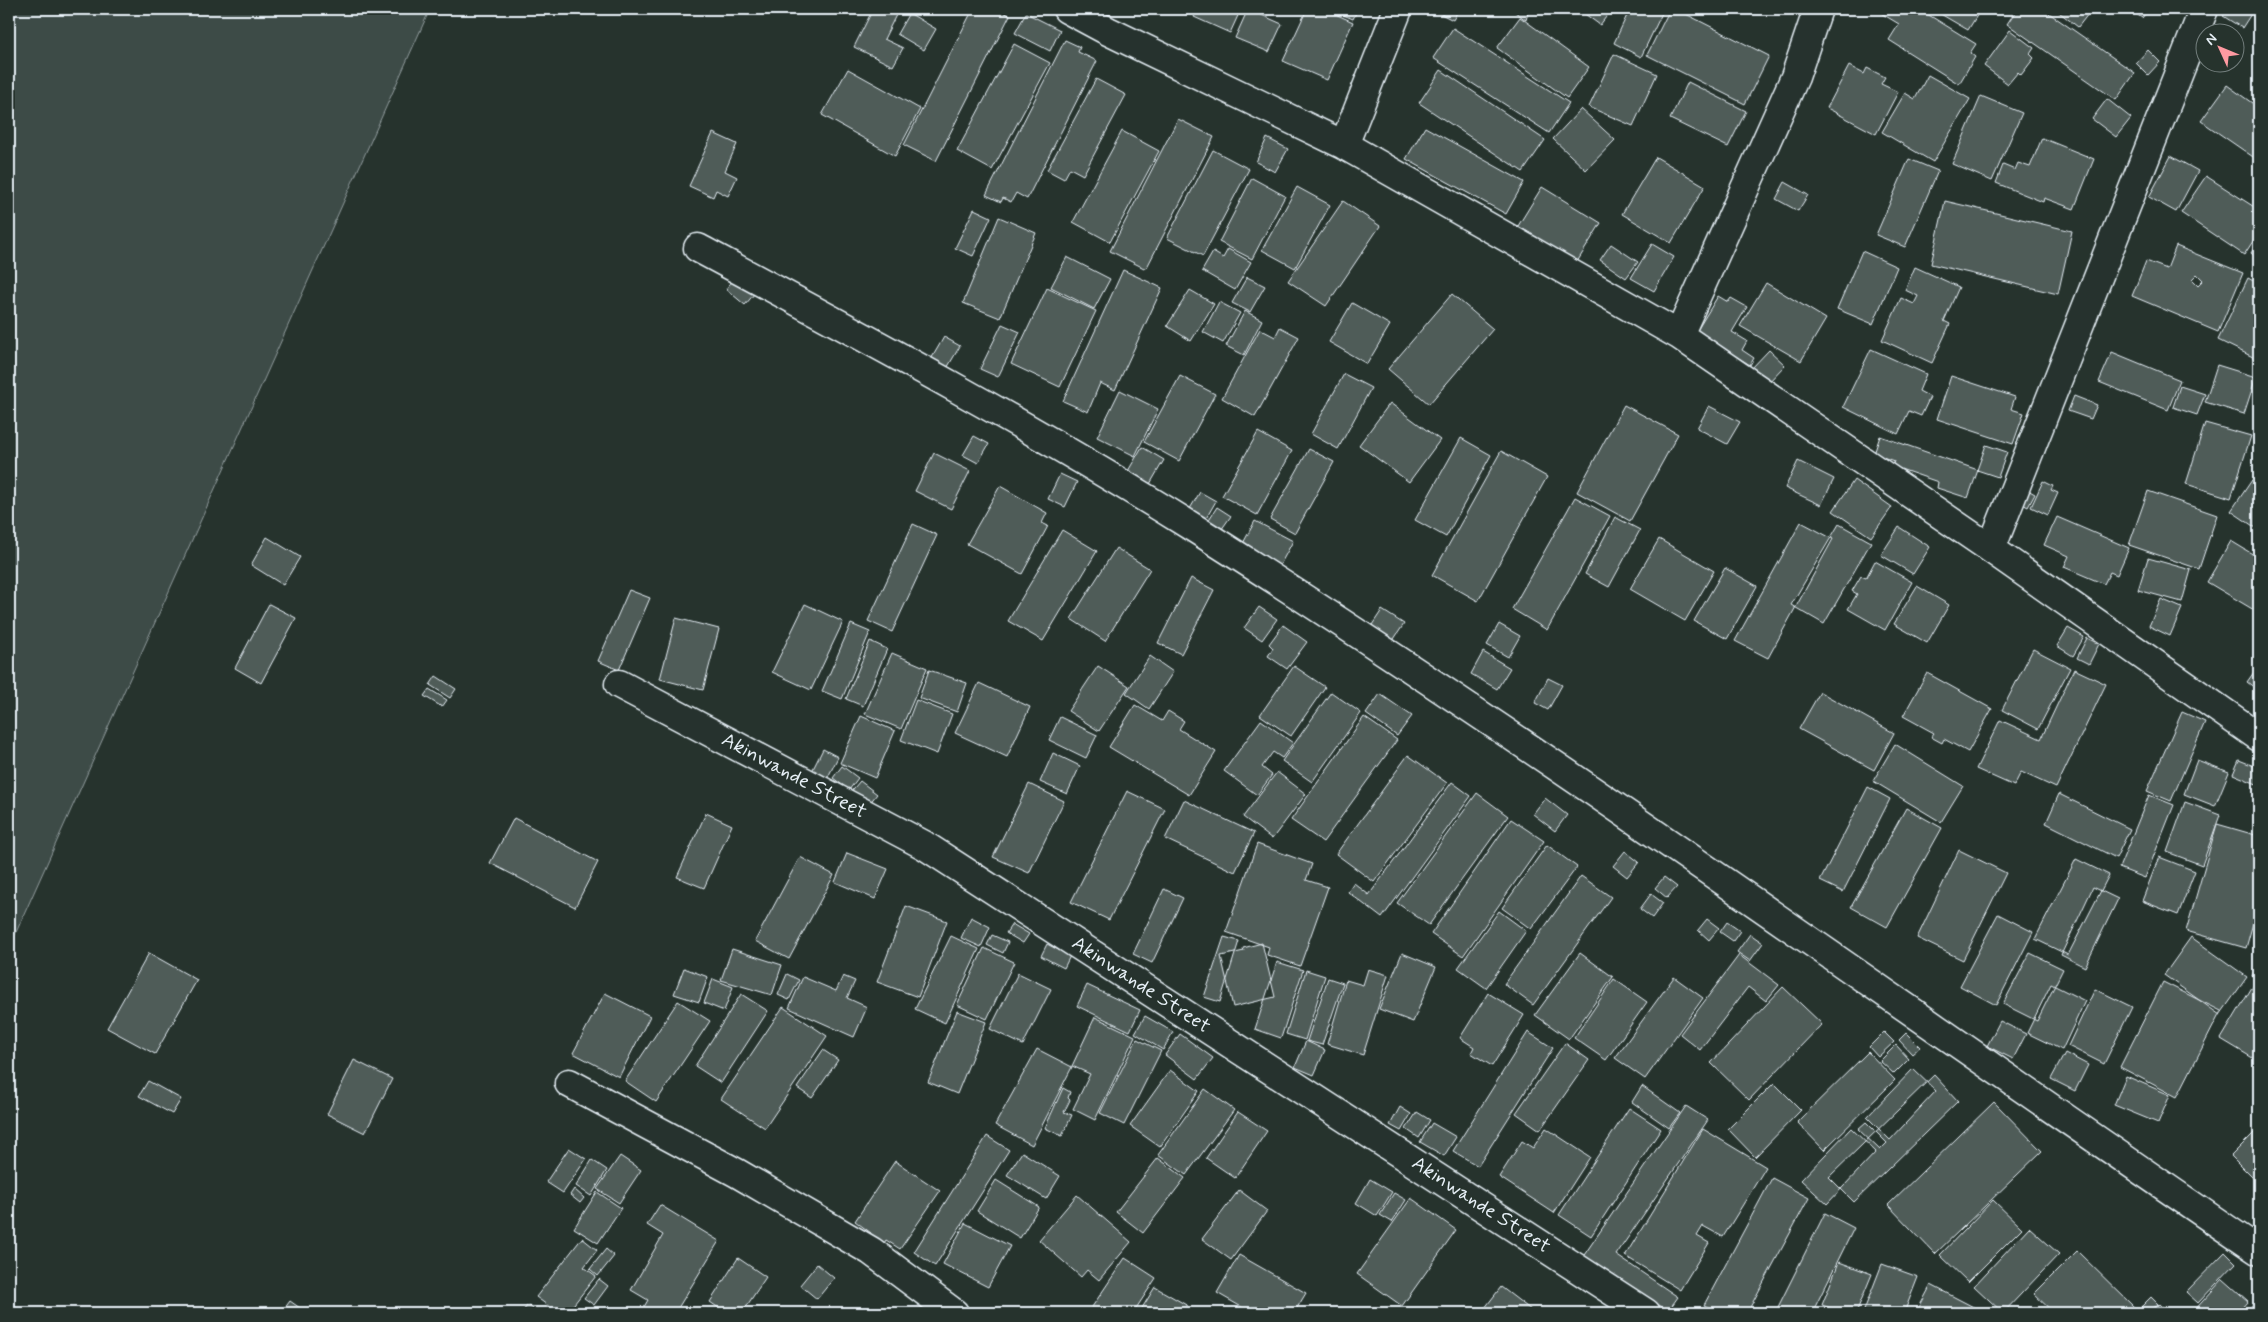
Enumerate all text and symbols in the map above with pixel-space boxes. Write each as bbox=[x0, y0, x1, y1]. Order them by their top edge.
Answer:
north arrow bbox=[2196, 22, 2246, 72]
text: N bbox=[2202, 30, 2221, 49]
street label: Akinwande Street bbox=[717, 726, 871, 826]
street label: Akinwande Street bbox=[1066, 930, 1216, 1040]
street label: Akinwande Street bbox=[1406, 1150, 1556, 1260]

